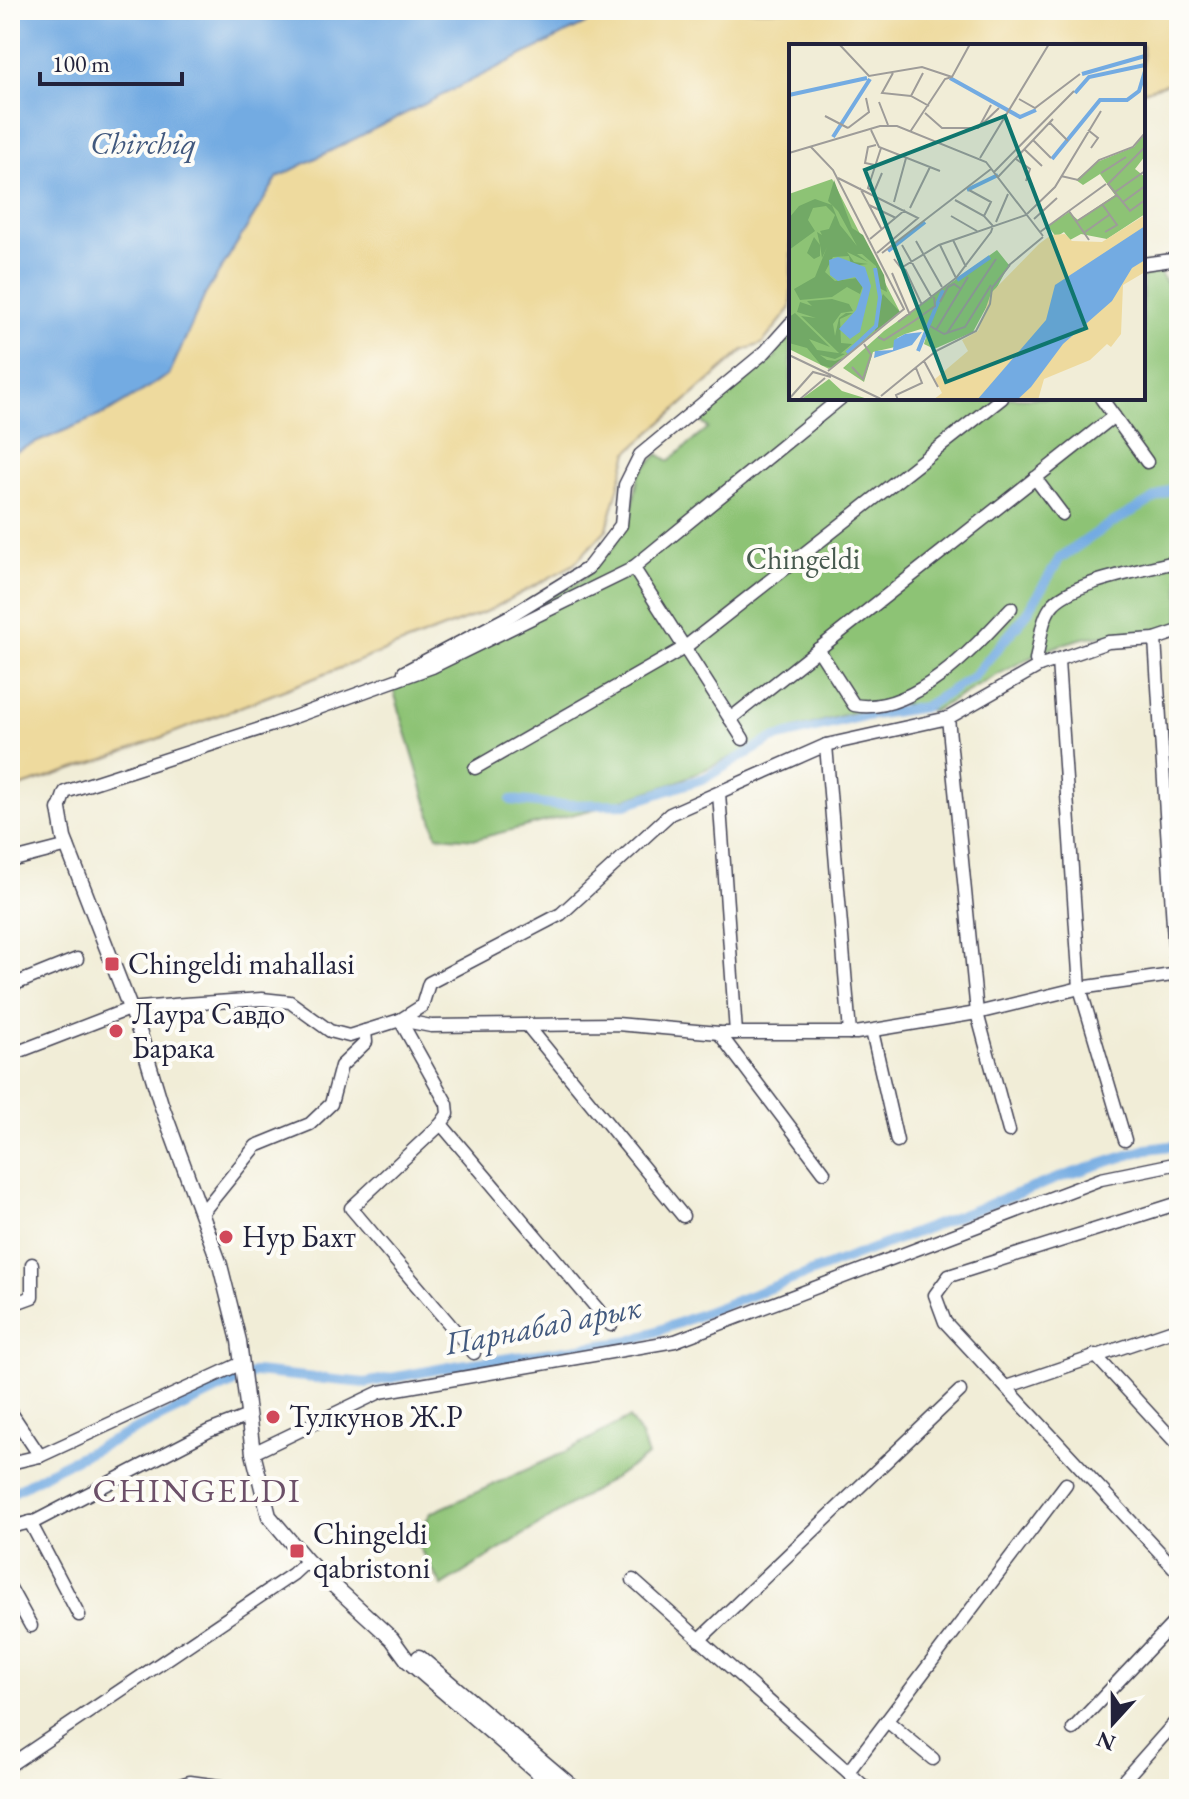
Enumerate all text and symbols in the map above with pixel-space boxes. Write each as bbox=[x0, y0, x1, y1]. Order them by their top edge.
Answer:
scale bar bbox=[40, 36, 182, 86]
inset map bbox=[789, 44, 1145, 400]
text: 100 m bbox=[52, 48, 110, 79]
water label: Chirchiq bbox=[90, 122, 196, 164]
park label: Chingeldi bbox=[746, 539, 860, 578]
place label: Chingeldi mahallasi bbox=[128, 944, 355, 983]
marker: Chingeldi mahallasi bbox=[103, 955, 121, 973]
place label: Лаура Савдо Барака bbox=[132, 994, 285, 1067]
marker: Лаура Савдо Барака bbox=[107, 1022, 125, 1040]
place label: Нур Бахт bbox=[242, 1217, 356, 1256]
marker: Нур Бахт bbox=[217, 1228, 235, 1246]
water label: Парнабад арык bbox=[440, 1285, 646, 1365]
place label: Тулкунов Ж.Р bbox=[289, 1397, 463, 1436]
marker: Тулкунов Ж.Р bbox=[264, 1408, 282, 1426]
district label: CHINGELDI bbox=[92, 1468, 302, 1512]
place label: Chingeldi qabristoni bbox=[313, 1514, 430, 1587]
marker: Chingeldi qabristoni bbox=[288, 1542, 306, 1560]
north arrow bbox=[1073, 1683, 1153, 1763]
text: N bbox=[1092, 1724, 1120, 1758]

